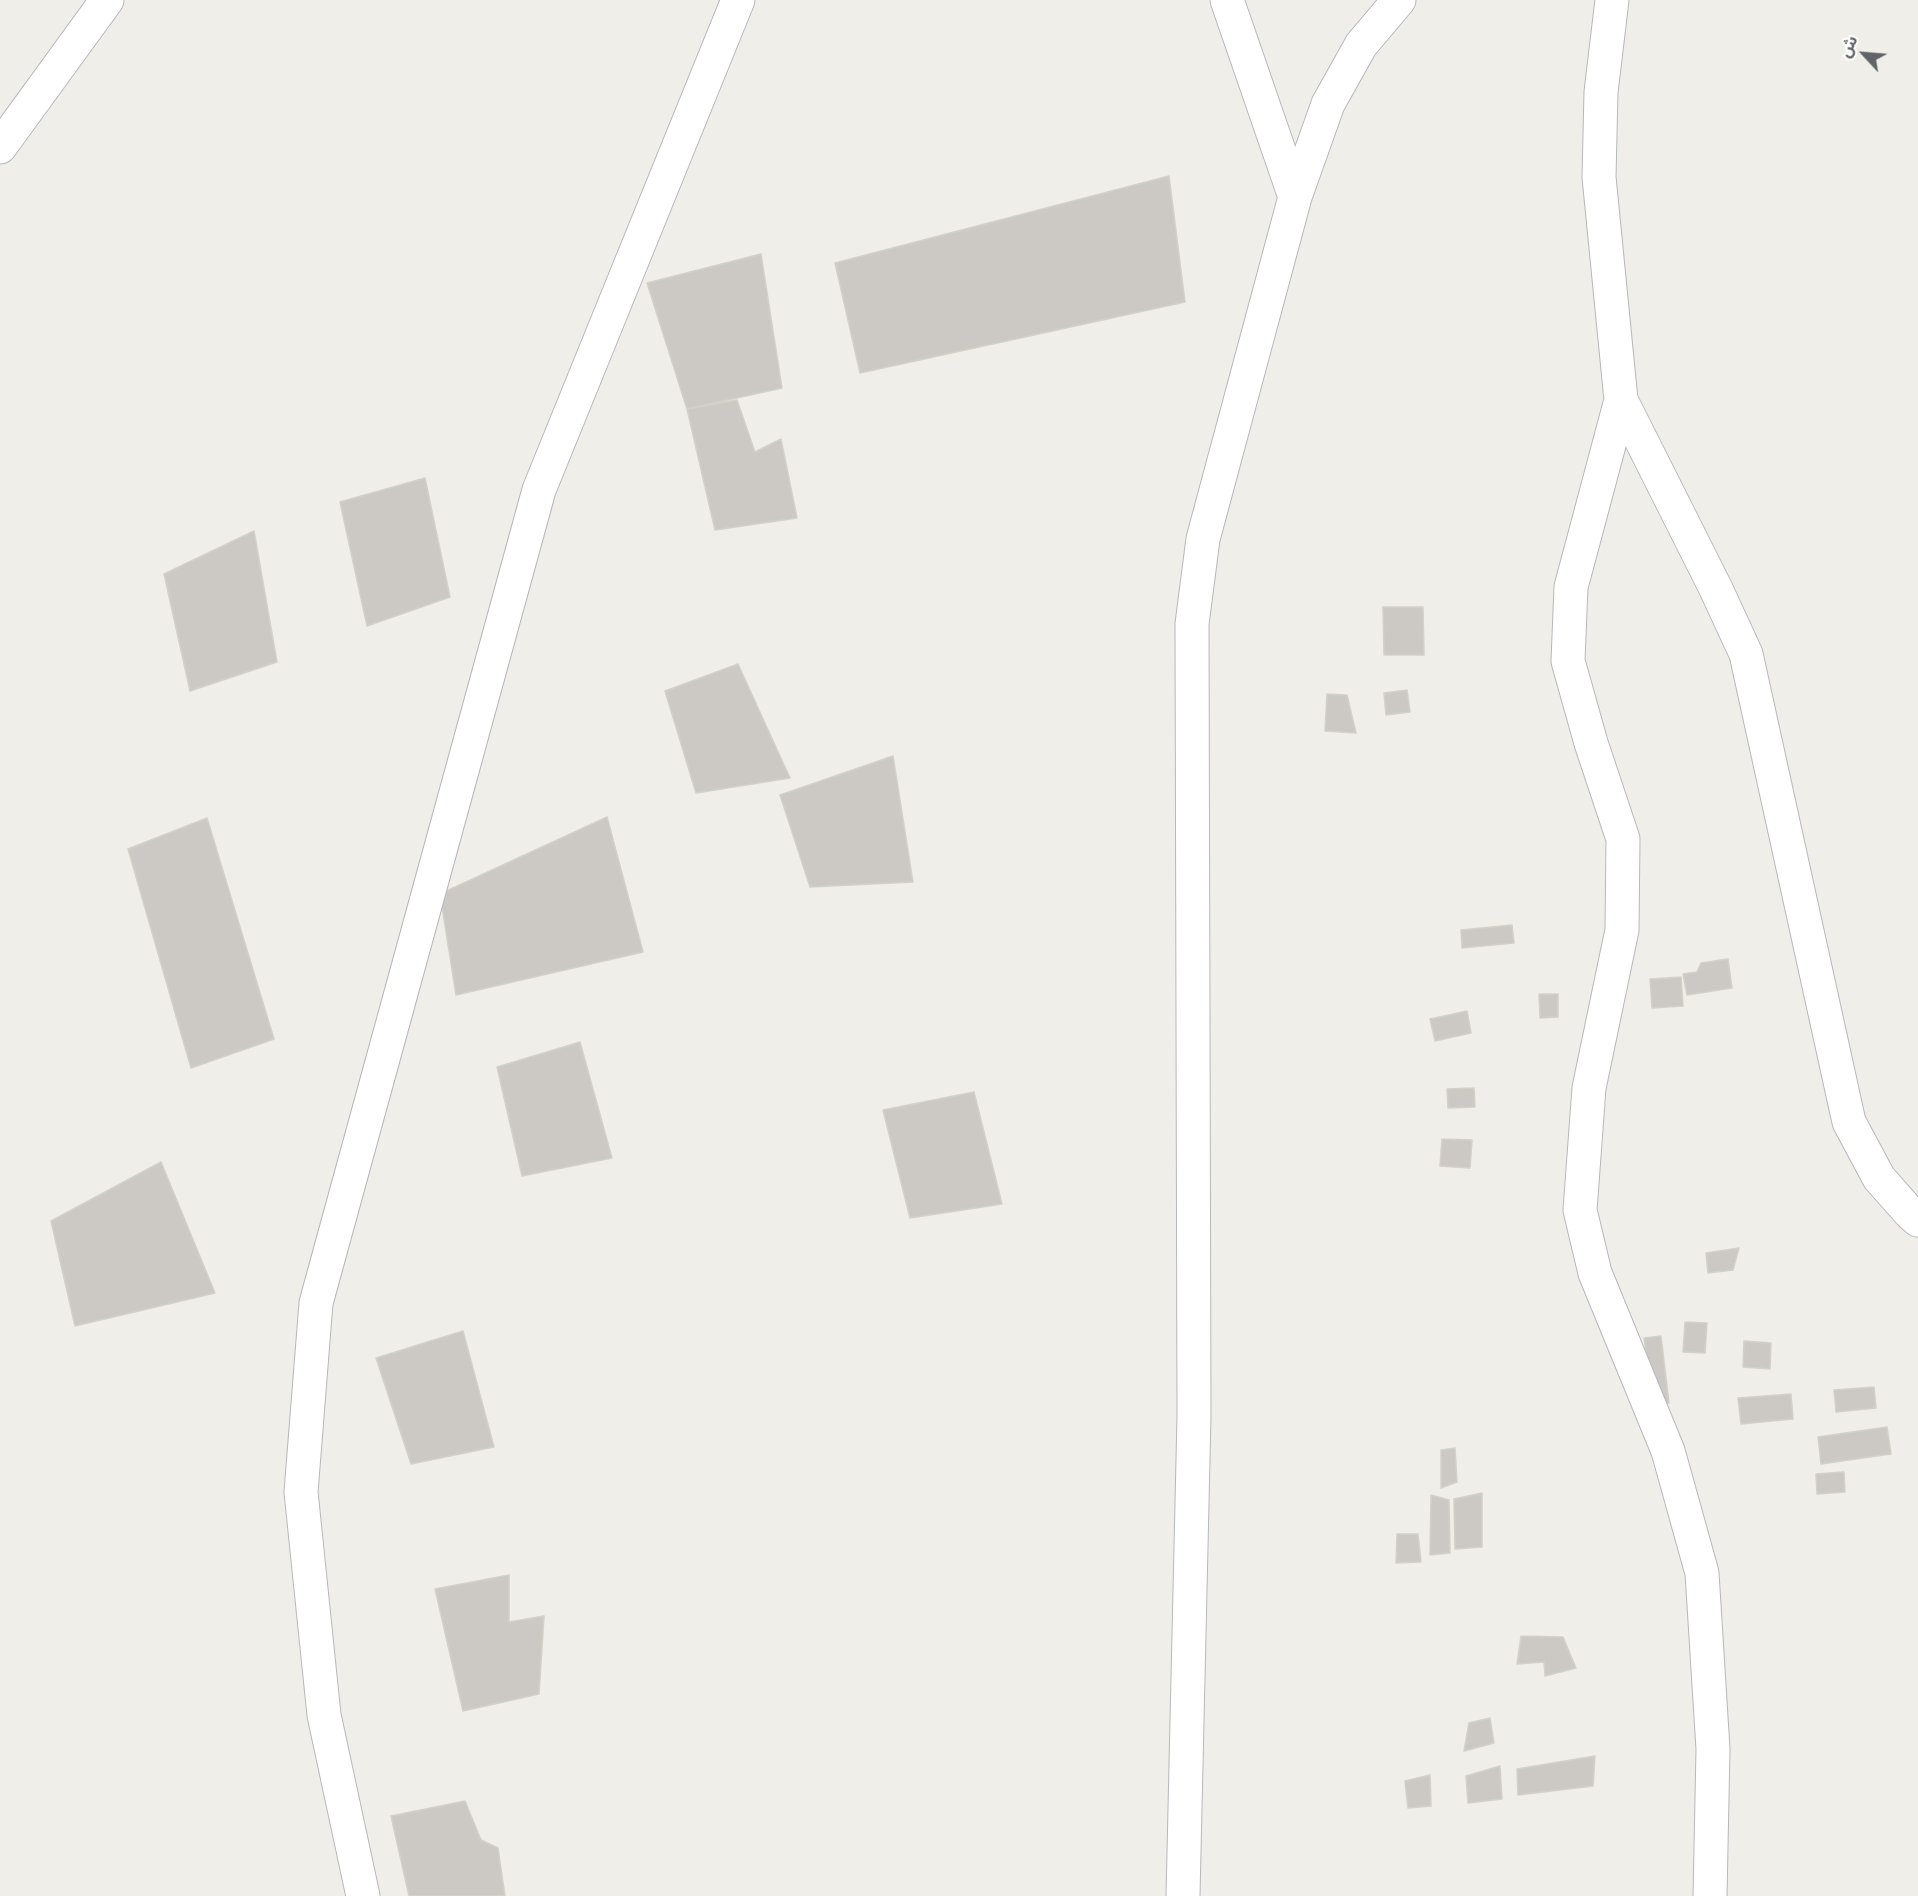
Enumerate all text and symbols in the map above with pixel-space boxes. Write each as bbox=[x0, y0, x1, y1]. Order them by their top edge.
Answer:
north arrow bbox=[1834, 24, 1894, 84]
text: ش bbox=[1834, 32, 1862, 60]

